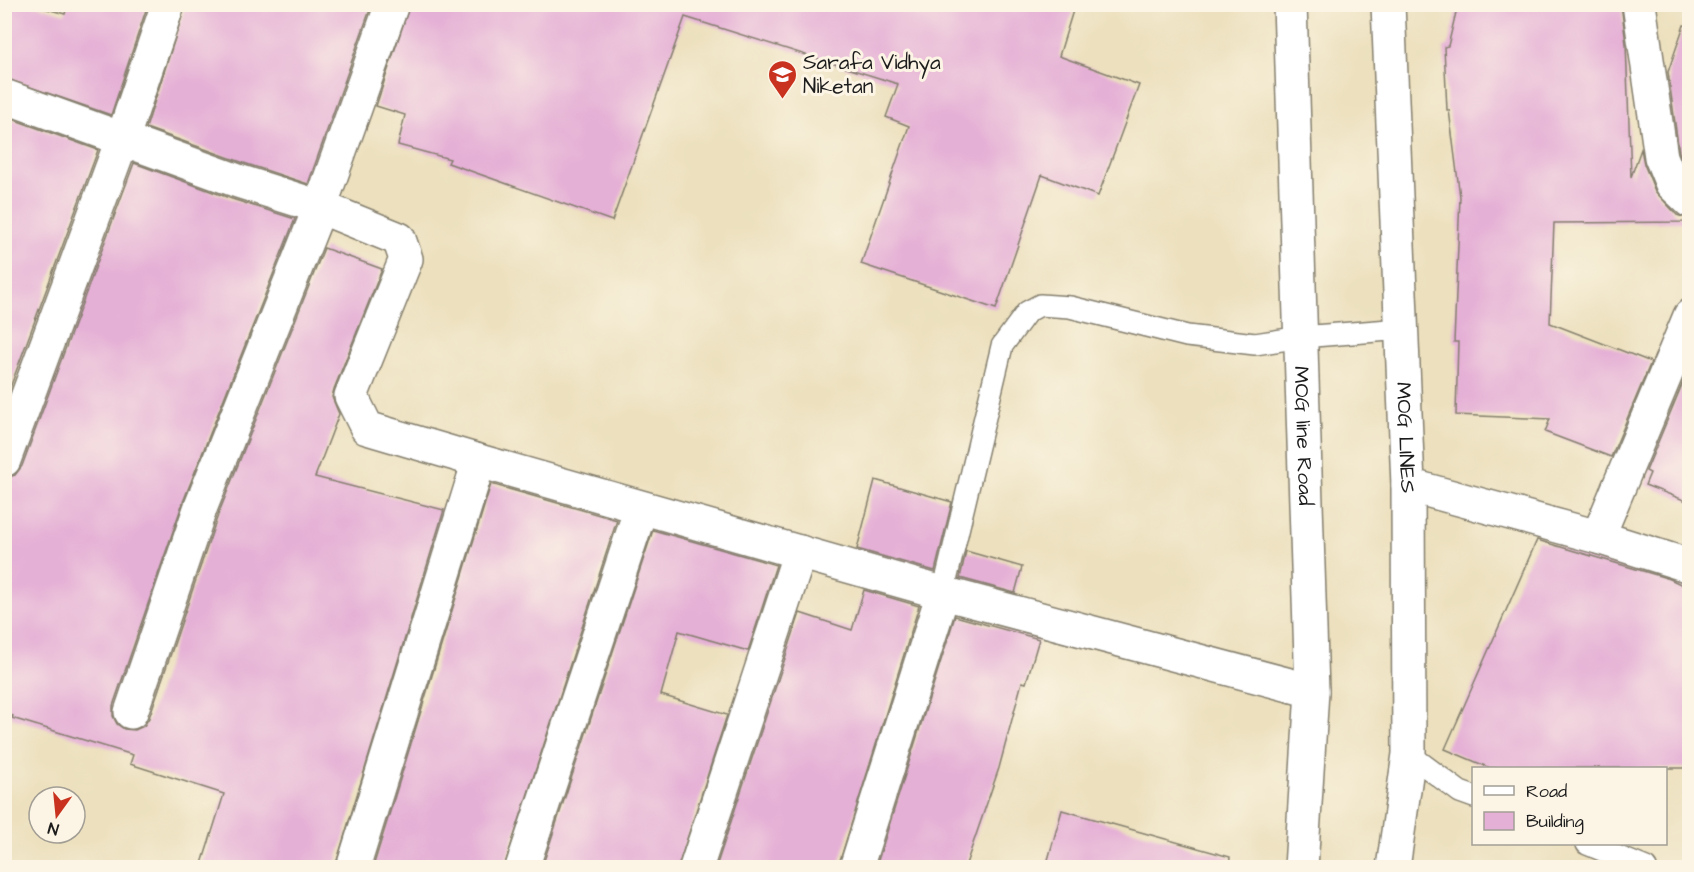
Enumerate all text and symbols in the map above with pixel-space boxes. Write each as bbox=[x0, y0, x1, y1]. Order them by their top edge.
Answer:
place label: Sarafa Vidhya Niketan bbox=[803, 48, 941, 101]
school or university icon: Sarafa Vidhya Niketan bbox=[766, 58, 798, 100]
street label: MOG line Road bbox=[1287, 366, 1321, 506]
street label: MOG LINES bbox=[1389, 381, 1423, 493]
legend bbox=[1472, 767, 1667, 845]
text: Road bbox=[1526, 779, 1567, 804]
north arrow bbox=[27, 785, 87, 845]
text: Building bbox=[1526, 809, 1584, 835]
text: N bbox=[46, 817, 61, 840]

